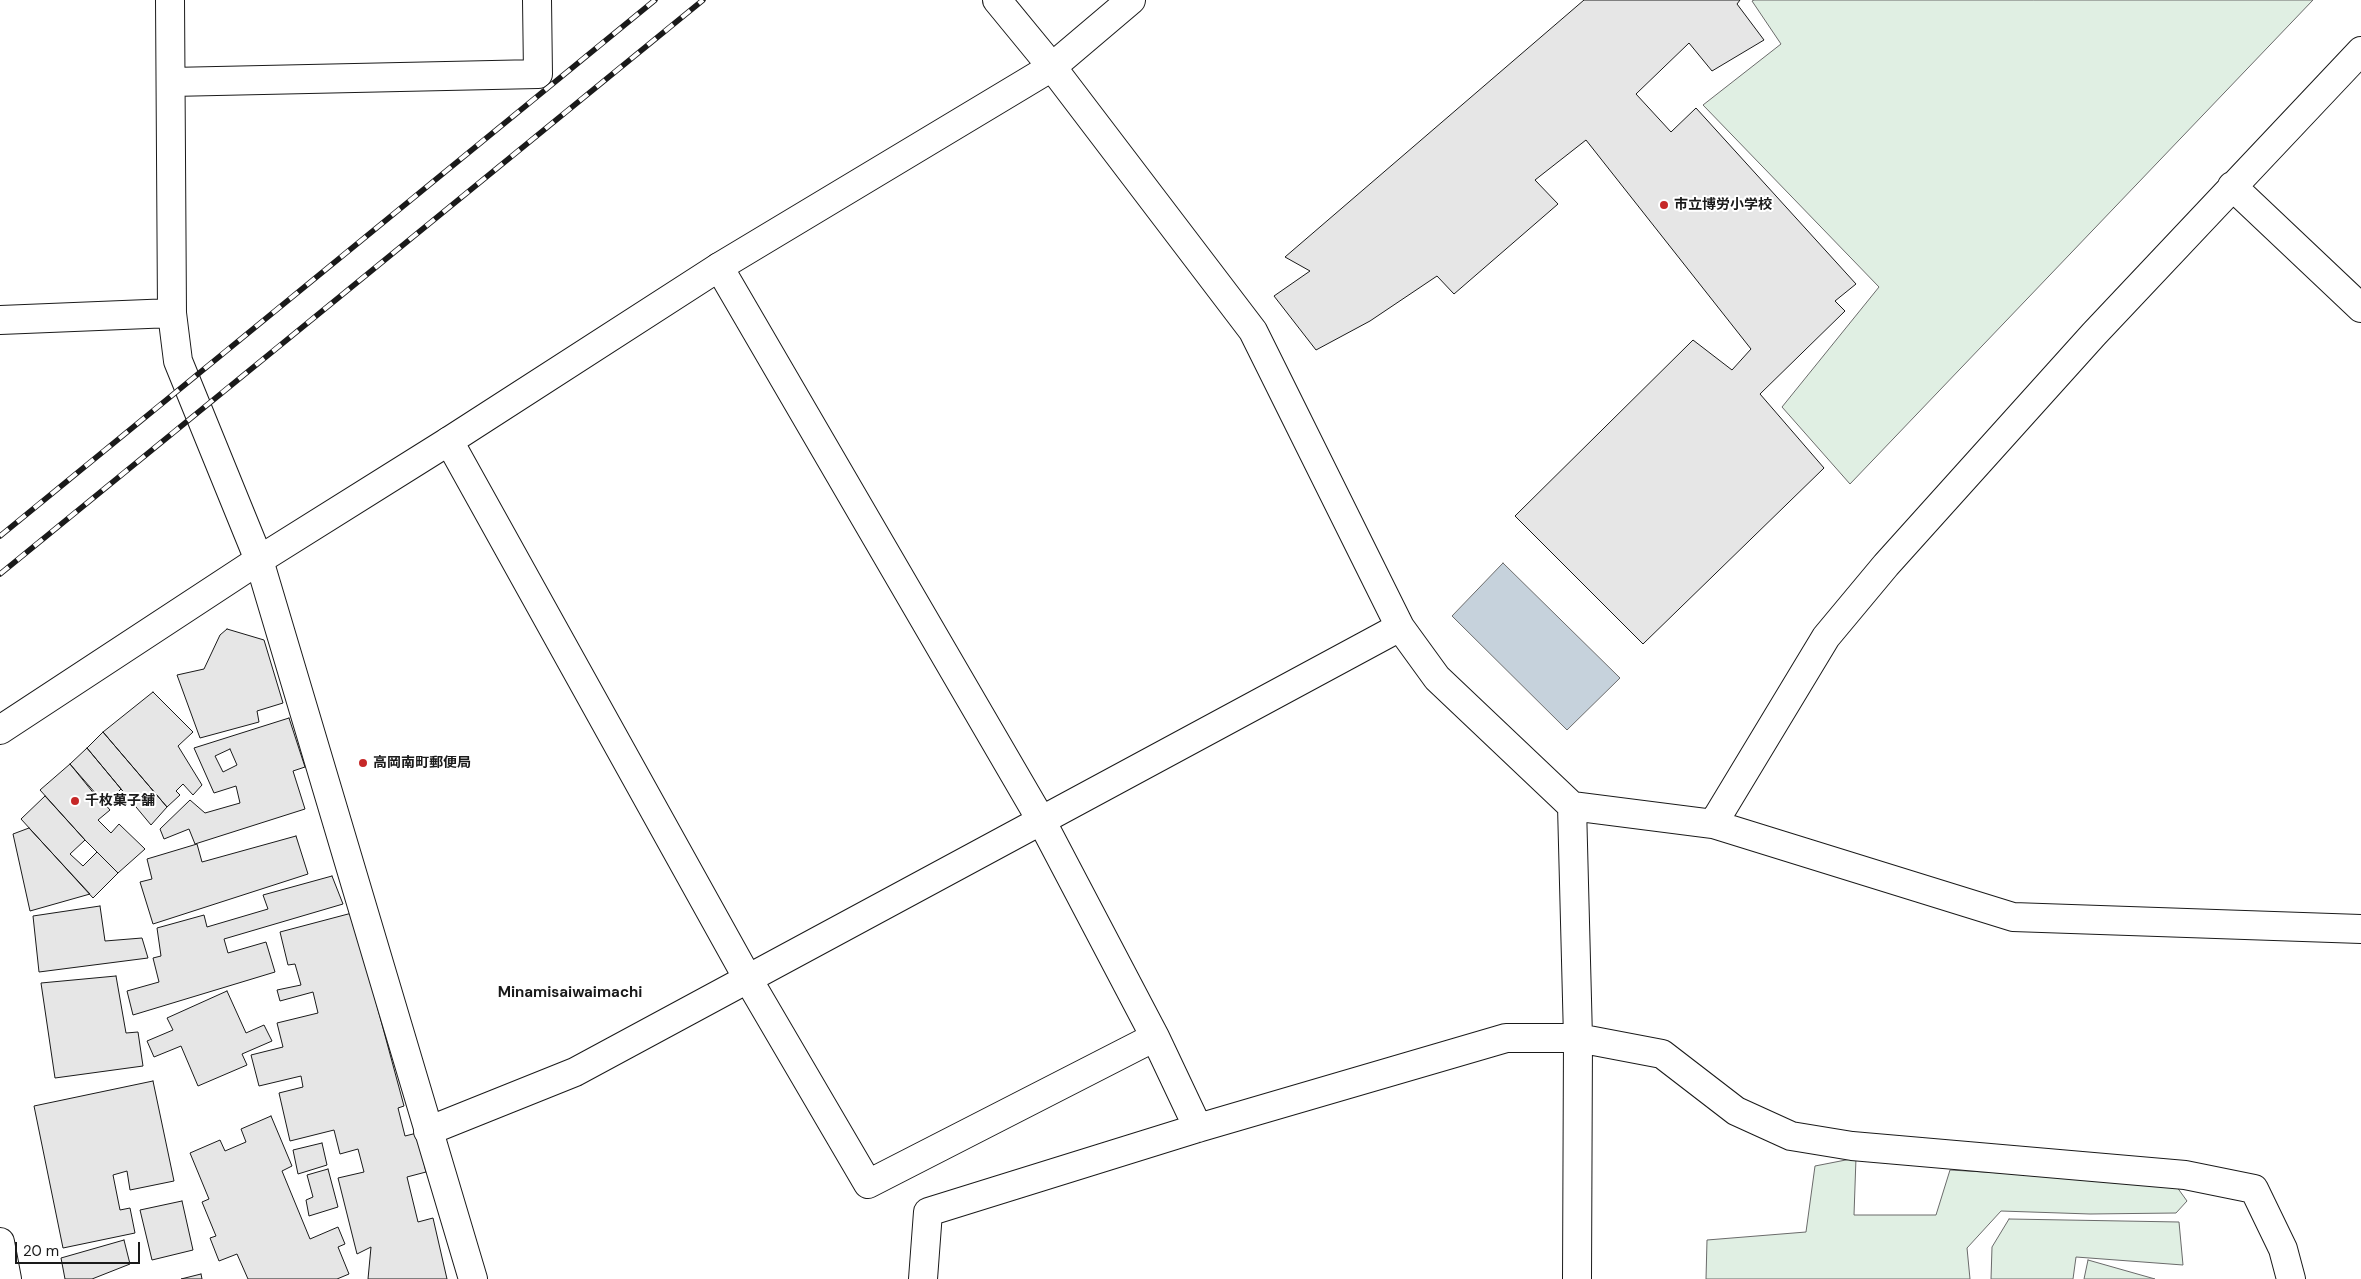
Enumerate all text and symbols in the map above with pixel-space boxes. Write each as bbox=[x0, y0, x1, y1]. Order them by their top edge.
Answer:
place label: 市立博労小学校 bbox=[1674, 197, 1772, 213]
marker: 市立博労小学校 bbox=[1658, 199, 1670, 211]
place label: 高岡南町郵便局 bbox=[373, 755, 471, 771]
marker: 高岡南町郵便局 bbox=[357, 757, 369, 769]
place label: 千枚菓子舗 bbox=[85, 793, 155, 809]
marker: 千枚菓子舗 bbox=[69, 795, 81, 807]
district label: Minamisaiwaimachi bbox=[498, 984, 642, 1002]
scale bar bbox=[18, 1232, 142, 1264]
text: 20 m bbox=[23, 1241, 59, 1261]

